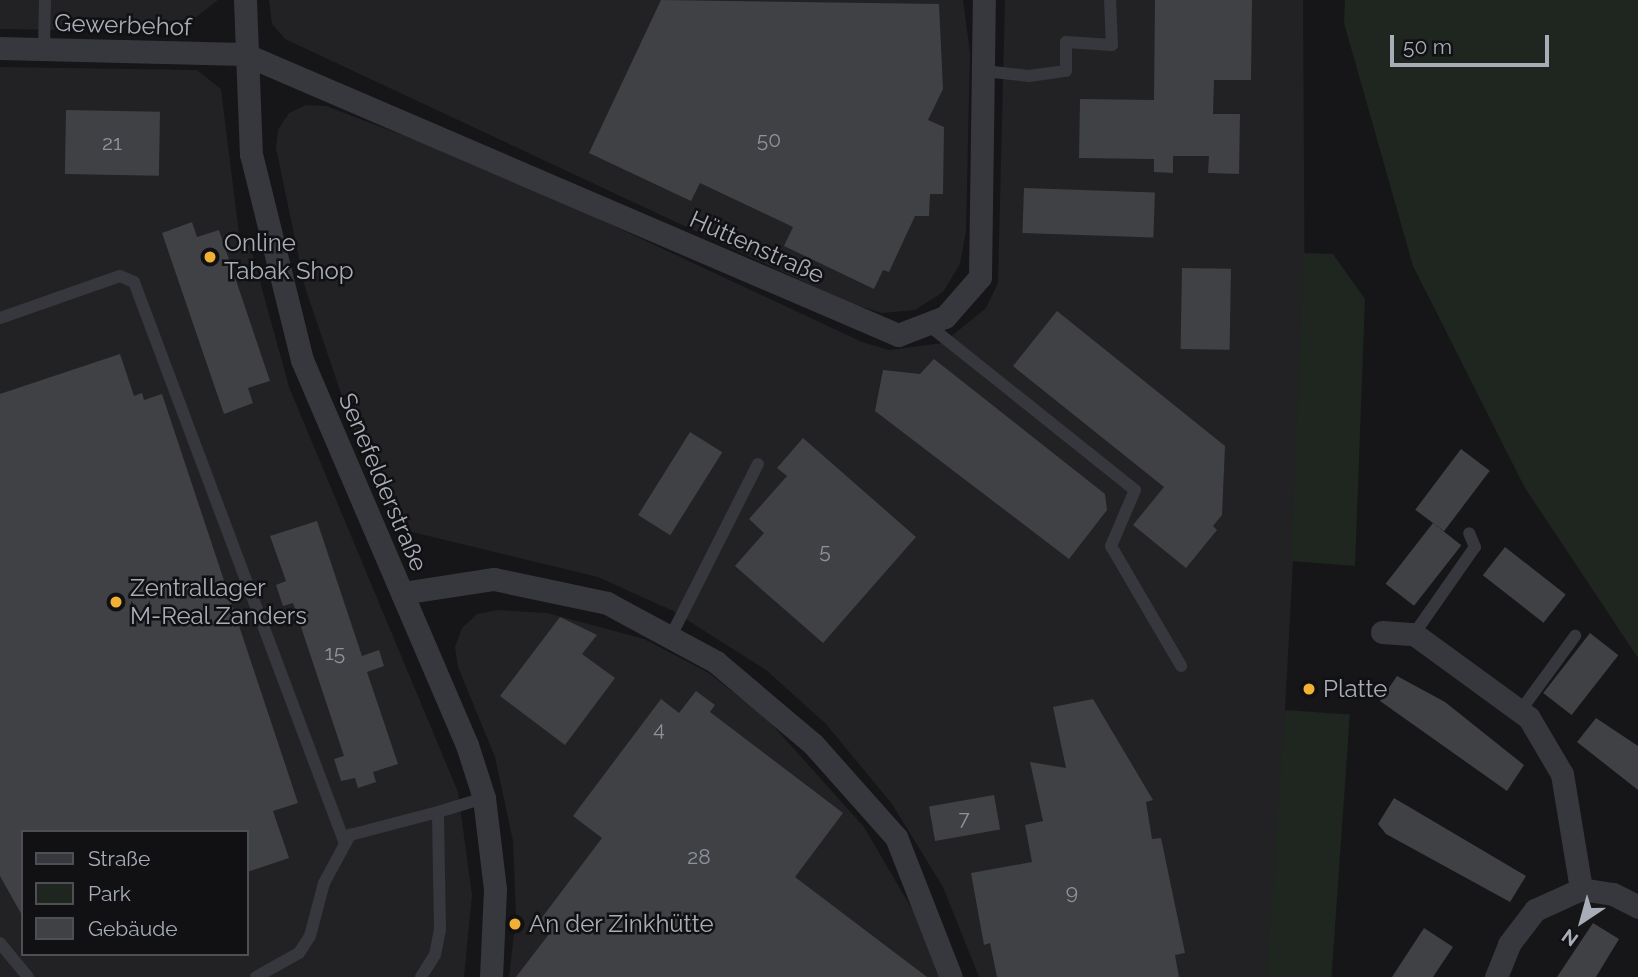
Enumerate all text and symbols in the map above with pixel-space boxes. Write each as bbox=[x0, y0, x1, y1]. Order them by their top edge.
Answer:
street label: Gewerbehof bbox=[54, 8, 192, 42]
scale bar bbox=[1393, 21, 1552, 65]
text: 50 m bbox=[1403, 34, 1452, 59]
house number: 50 bbox=[757, 127, 781, 153]
house number: 21 bbox=[102, 130, 122, 156]
street label: Hüttenstraße bbox=[685, 204, 829, 290]
place label: Online Tabak Shop bbox=[224, 229, 354, 285]
marker: Online Tabak Shop bbox=[202, 249, 218, 265]
street label: Senefelderstraße bbox=[333, 389, 433, 575]
house number: 5 bbox=[819, 538, 831, 564]
place label: Zentrallager M-Real Zanders bbox=[130, 574, 307, 630]
marker: Zentrallager M-Real Zanders bbox=[108, 594, 124, 610]
house number: 15 bbox=[325, 640, 345, 666]
place label: Platte bbox=[1323, 675, 1387, 703]
marker: Platte bbox=[1301, 681, 1317, 697]
house number: 4 bbox=[653, 716, 665, 742]
house number: 7 bbox=[958, 805, 970, 831]
legend bbox=[21, 830, 248, 956]
house number: 28 bbox=[687, 844, 711, 870]
text: Straße bbox=[88, 846, 150, 871]
house number: 9 bbox=[1066, 879, 1078, 905]
text: Park bbox=[88, 881, 131, 906]
north arrow bbox=[1547, 886, 1617, 956]
place label: An der Zinkhütte bbox=[529, 910, 714, 938]
text: Gebäude bbox=[88, 916, 178, 941]
marker: An der Zinkhütte bbox=[507, 916, 523, 932]
text: N bbox=[1557, 925, 1582, 951]

